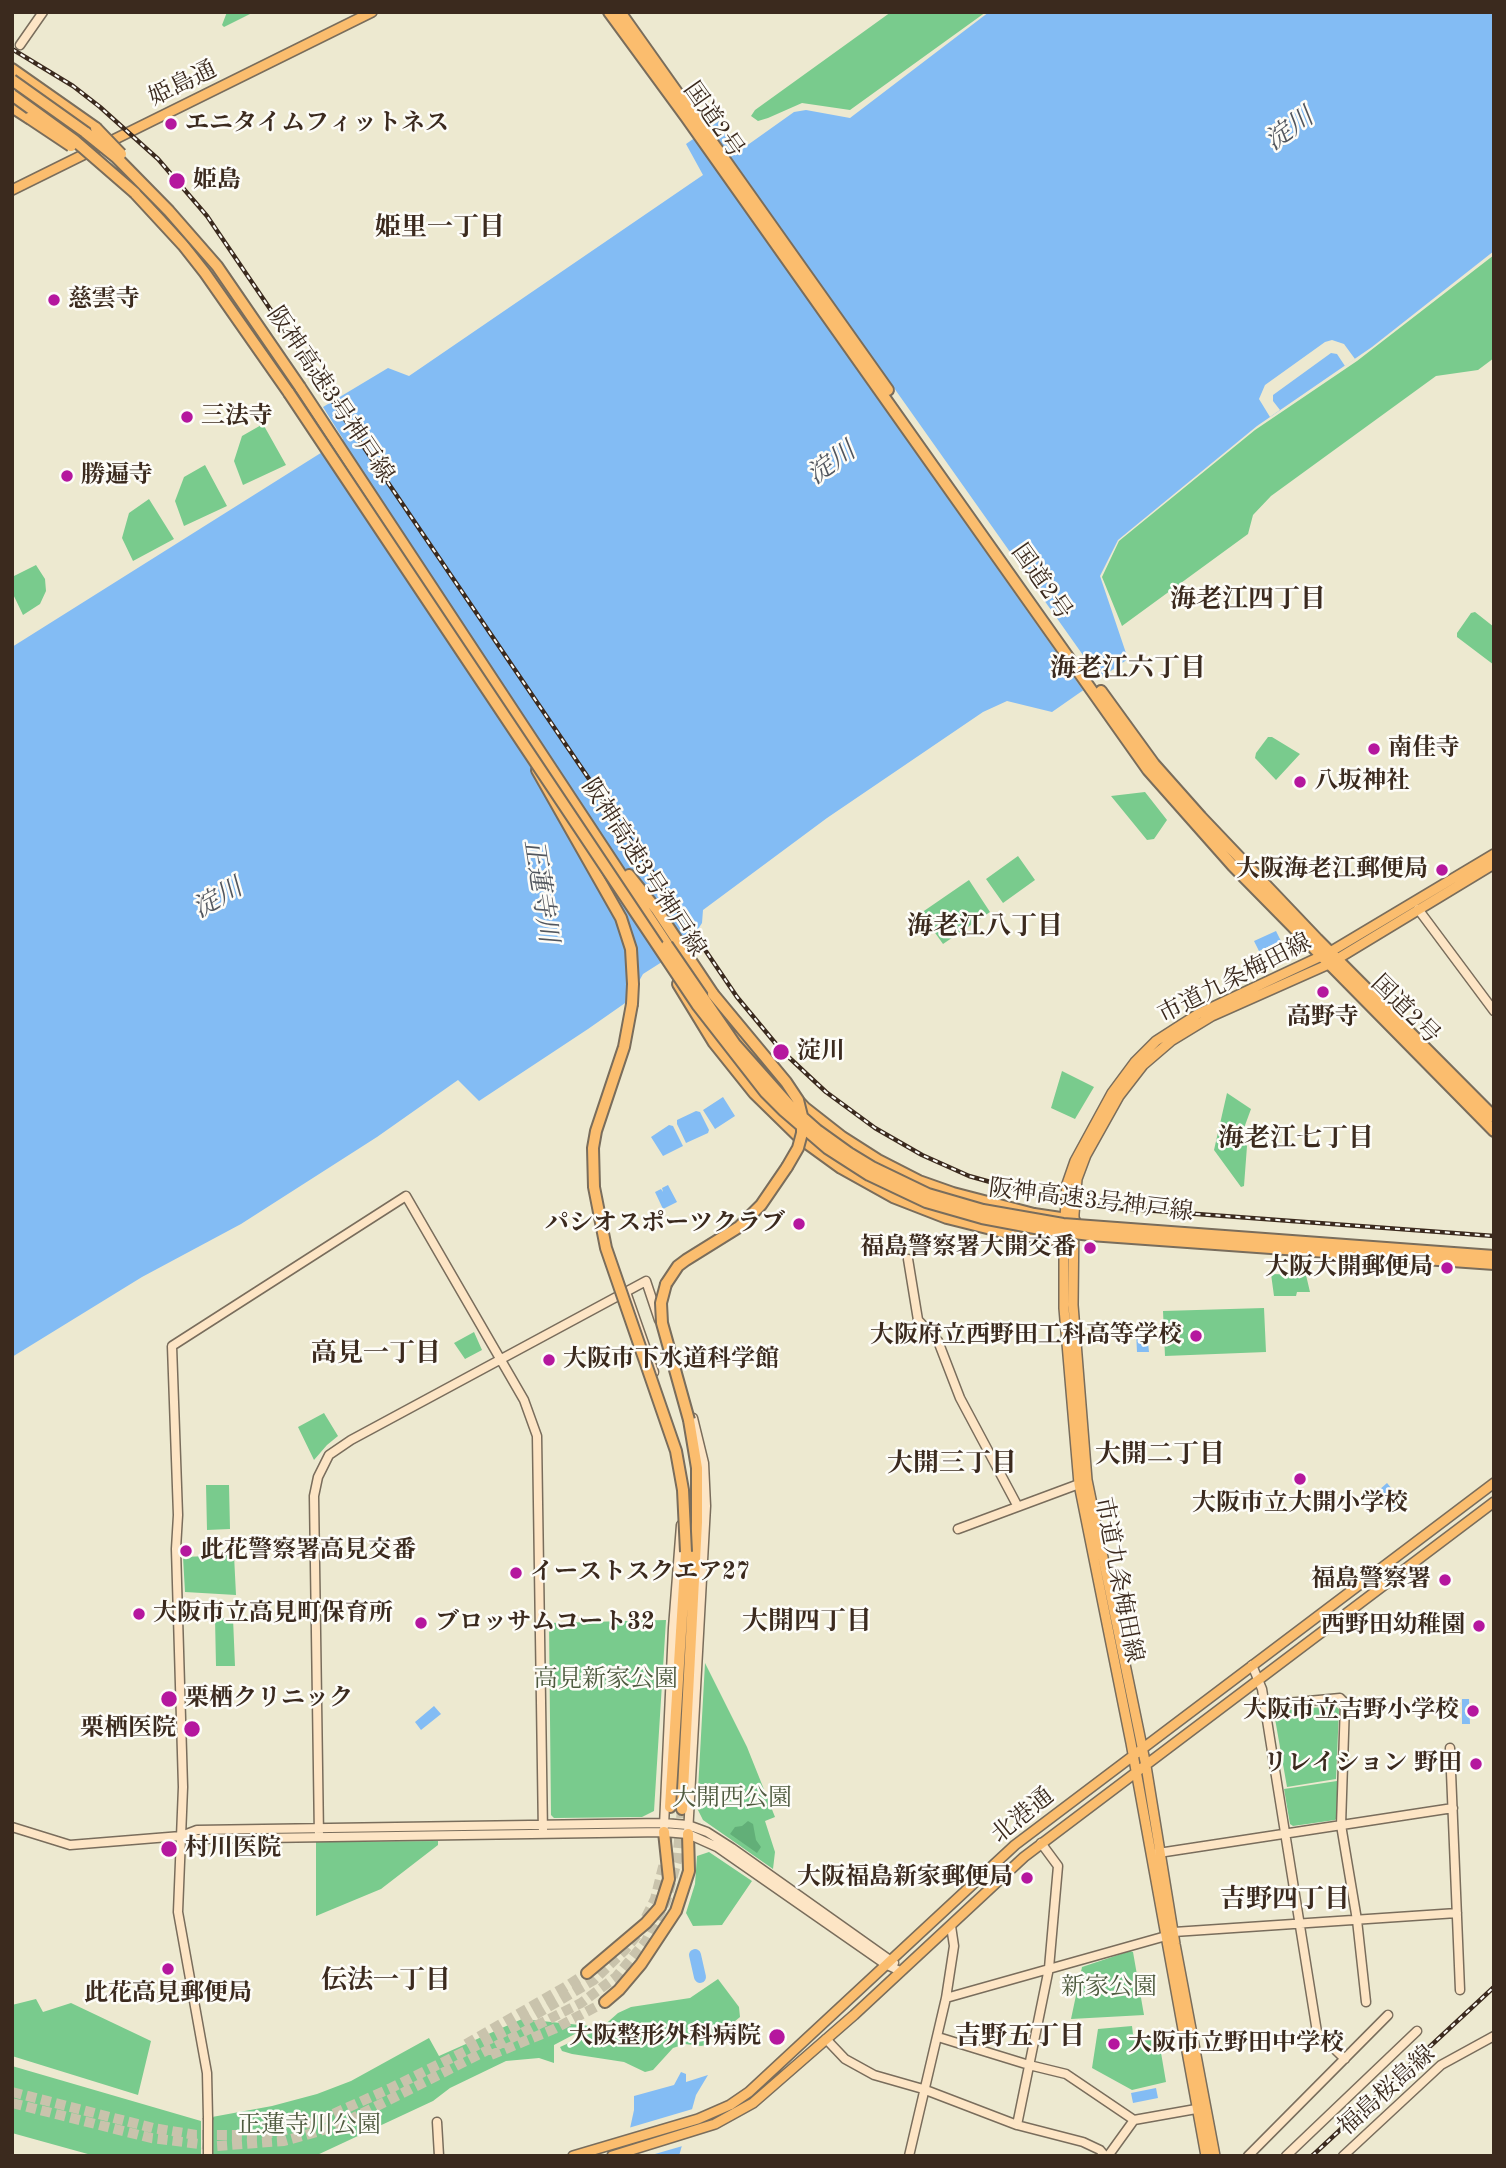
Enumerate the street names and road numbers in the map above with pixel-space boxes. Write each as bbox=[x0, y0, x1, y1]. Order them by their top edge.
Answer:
street label: 姫島通 bbox=[144, 55, 222, 113]
street label: 国道2号 bbox=[677, 77, 749, 163]
street label: 阪神高速3号神戸線 bbox=[260, 302, 400, 488]
street label: 国道2号 bbox=[1005, 539, 1077, 625]
street label: 阪神高速3号神戸線 bbox=[575, 774, 711, 962]
street label: 市道九条梅田線 bbox=[1154, 928, 1316, 1030]
street label: 国道2号 bbox=[1364, 969, 1446, 1051]
street label: 阪神高速3号神戸線 bbox=[987, 1174, 1195, 1228]
street label: 市道九条梅田線 bbox=[1088, 1495, 1148, 1665]
street label: 北港通 bbox=[986, 1782, 1060, 1850]
street label: 福島桜島線 bbox=[1333, 2040, 1441, 2142]

